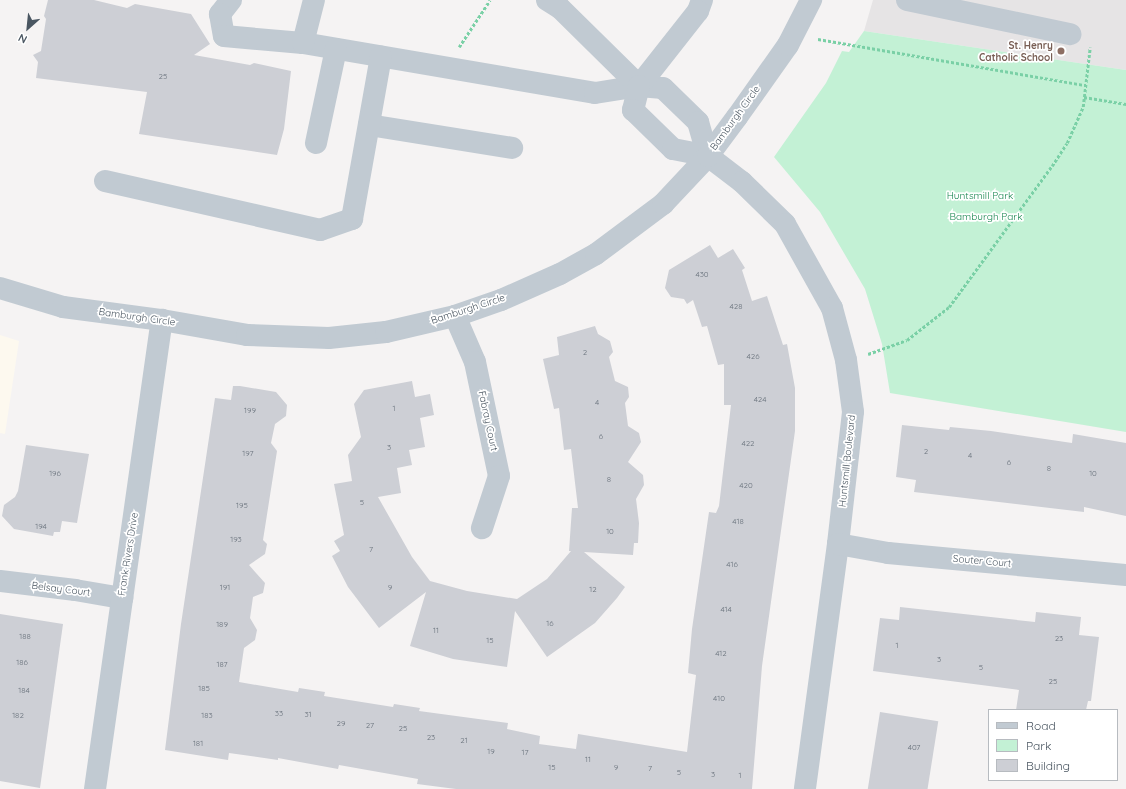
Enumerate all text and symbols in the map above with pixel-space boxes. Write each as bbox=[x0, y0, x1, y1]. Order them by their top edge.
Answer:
north arrow bbox=[8, 8, 48, 48]
text: N bbox=[16, 31, 29, 47]
place label: St. Henry Catholic School bbox=[979, 39, 1053, 62]
marker: St. Henry Catholic School bbox=[1056, 46, 1066, 56]
house number: 25 bbox=[159, 72, 167, 82]
street label: Bamburgh Circle bbox=[707, 83, 763, 153]
park label: Huntsmill Park bbox=[947, 190, 1013, 202]
park label: Bamburgh Park bbox=[950, 211, 1022, 223]
house number: 430 bbox=[695, 270, 709, 280]
street label: Bamburgh Circle bbox=[429, 291, 507, 327]
house number: 428 bbox=[730, 302, 742, 312]
street label: Bamburgh Circle bbox=[98, 306, 176, 328]
house number: 2 bbox=[583, 348, 587, 358]
house number: 426 bbox=[747, 352, 759, 362]
street label: Fabray Court bbox=[476, 390, 500, 452]
house number: 424 bbox=[754, 395, 766, 405]
house number: 4 bbox=[595, 398, 599, 408]
house number: 1 bbox=[393, 404, 395, 414]
house number: 199 bbox=[244, 406, 256, 416]
street label: Huntsmill Boulevard bbox=[836, 414, 858, 508]
house number: 6 bbox=[599, 432, 603, 442]
house number: 422 bbox=[741, 439, 755, 449]
house number: 3 bbox=[387, 443, 391, 453]
house number: 2 bbox=[924, 447, 928, 457]
house number: 197 bbox=[242, 449, 254, 459]
house number: 4 bbox=[968, 451, 972, 461]
house number: 6 bbox=[1007, 458, 1011, 468]
house number: 8 bbox=[1047, 464, 1051, 474]
house number: 196 bbox=[49, 469, 61, 479]
house number: 10 bbox=[1089, 469, 1097, 479]
house number: 8 bbox=[607, 475, 611, 485]
house number: 420 bbox=[739, 481, 753, 491]
house number: 5 bbox=[360, 498, 364, 508]
house number: 195 bbox=[236, 501, 248, 511]
street label: Frank Rivers Drive bbox=[115, 511, 141, 597]
house number: 418 bbox=[732, 517, 744, 527]
house number: 194 bbox=[35, 522, 47, 532]
house number: 10 bbox=[606, 527, 614, 537]
house number: 193 bbox=[230, 535, 242, 545]
house number: 7 bbox=[369, 545, 373, 555]
street label: Souter Court bbox=[952, 552, 1012, 570]
house number: 416 bbox=[726, 560, 738, 570]
street label: Belsay Court bbox=[31, 579, 91, 599]
house number: 191 bbox=[220, 583, 230, 593]
house number: 9 bbox=[388, 583, 392, 593]
house number: 12 bbox=[589, 585, 597, 595]
house number: 414 bbox=[720, 605, 732, 615]
house number: 16 bbox=[546, 619, 554, 629]
house number: 189 bbox=[216, 620, 228, 630]
house number: 11 bbox=[433, 626, 439, 636]
house number: 188 bbox=[19, 632, 31, 642]
house number: 23 bbox=[1055, 634, 1063, 644]
house number: 15 bbox=[486, 636, 494, 646]
house number: 1 bbox=[896, 641, 898, 651]
house number: 412 bbox=[715, 649, 727, 659]
house number: 3 bbox=[937, 655, 941, 665]
house number: 186 bbox=[16, 658, 28, 668]
house number: 187 bbox=[216, 660, 228, 670]
house number: 5 bbox=[979, 663, 983, 673]
house number: 25 bbox=[1049, 677, 1057, 687]
house number: 185 bbox=[198, 684, 210, 694]
house number: 184 bbox=[18, 686, 30, 696]
house number: 410 bbox=[713, 694, 725, 704]
house number: 33 bbox=[275, 709, 283, 719]
legend bbox=[988, 709, 1118, 781]
house number: 31 bbox=[304, 710, 312, 720]
house number: 182 bbox=[12, 711, 24, 721]
house number: 183 bbox=[201, 711, 213, 721]
text: Road bbox=[1026, 718, 1056, 733]
house number: 29 bbox=[337, 719, 345, 729]
house number: 27 bbox=[366, 721, 374, 731]
house number: 25 bbox=[399, 724, 407, 734]
house number: 23 bbox=[427, 733, 435, 743]
house number: 21 bbox=[460, 736, 468, 746]
text: Park bbox=[1026, 738, 1051, 753]
house number: 181 bbox=[193, 739, 203, 749]
house number: 407 bbox=[908, 743, 920, 753]
house number: 19 bbox=[487, 747, 495, 757]
house number: 17 bbox=[521, 748, 529, 758]
house number: 11 bbox=[585, 755, 591, 765]
text: Building bbox=[1026, 758, 1070, 773]
house number: 15 bbox=[548, 763, 556, 773]
house number: 9 bbox=[614, 763, 618, 773]
house number: 7 bbox=[648, 764, 652, 774]
house number: 5 bbox=[677, 768, 681, 778]
house number: 3 bbox=[711, 770, 715, 780]
house number: 1 bbox=[739, 771, 741, 781]

